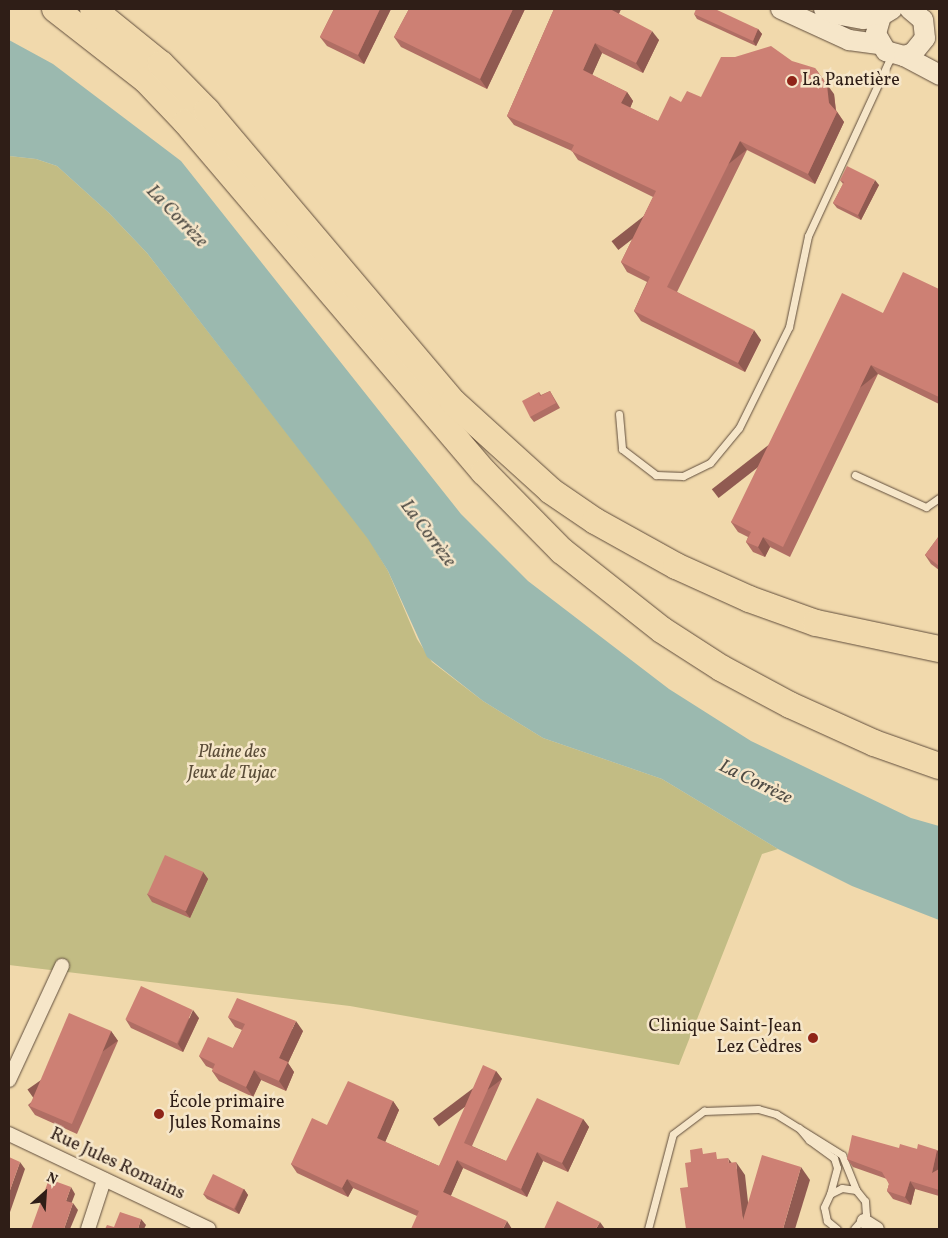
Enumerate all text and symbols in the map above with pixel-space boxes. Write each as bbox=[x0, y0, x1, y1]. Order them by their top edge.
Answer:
place label: La Panetière bbox=[802, 70, 900, 92]
marker: La Panetière bbox=[786, 75, 798, 87]
water label: La Corrèze bbox=[141, 181, 211, 253]
water label: La Corrèze bbox=[394, 496, 460, 572]
park label: Plaine des Jeux de Tujac bbox=[188, 743, 276, 786]
water label: La Corrèze bbox=[715, 756, 795, 810]
place label: Clinique Saint-Jean Lez Cèdres bbox=[648, 1017, 802, 1060]
marker: Clinique Saint-Jean Lez Cèdres bbox=[806, 1031, 820, 1045]
place label: École primaire Jules Romains bbox=[169, 1093, 284, 1136]
marker: École primaire Jules Romains bbox=[153, 1108, 165, 1120]
street label: Rue Jules Romains bbox=[46, 1124, 188, 1206]
north arrow bbox=[20, 1168, 70, 1218]
text: N bbox=[43, 1168, 61, 1190]

